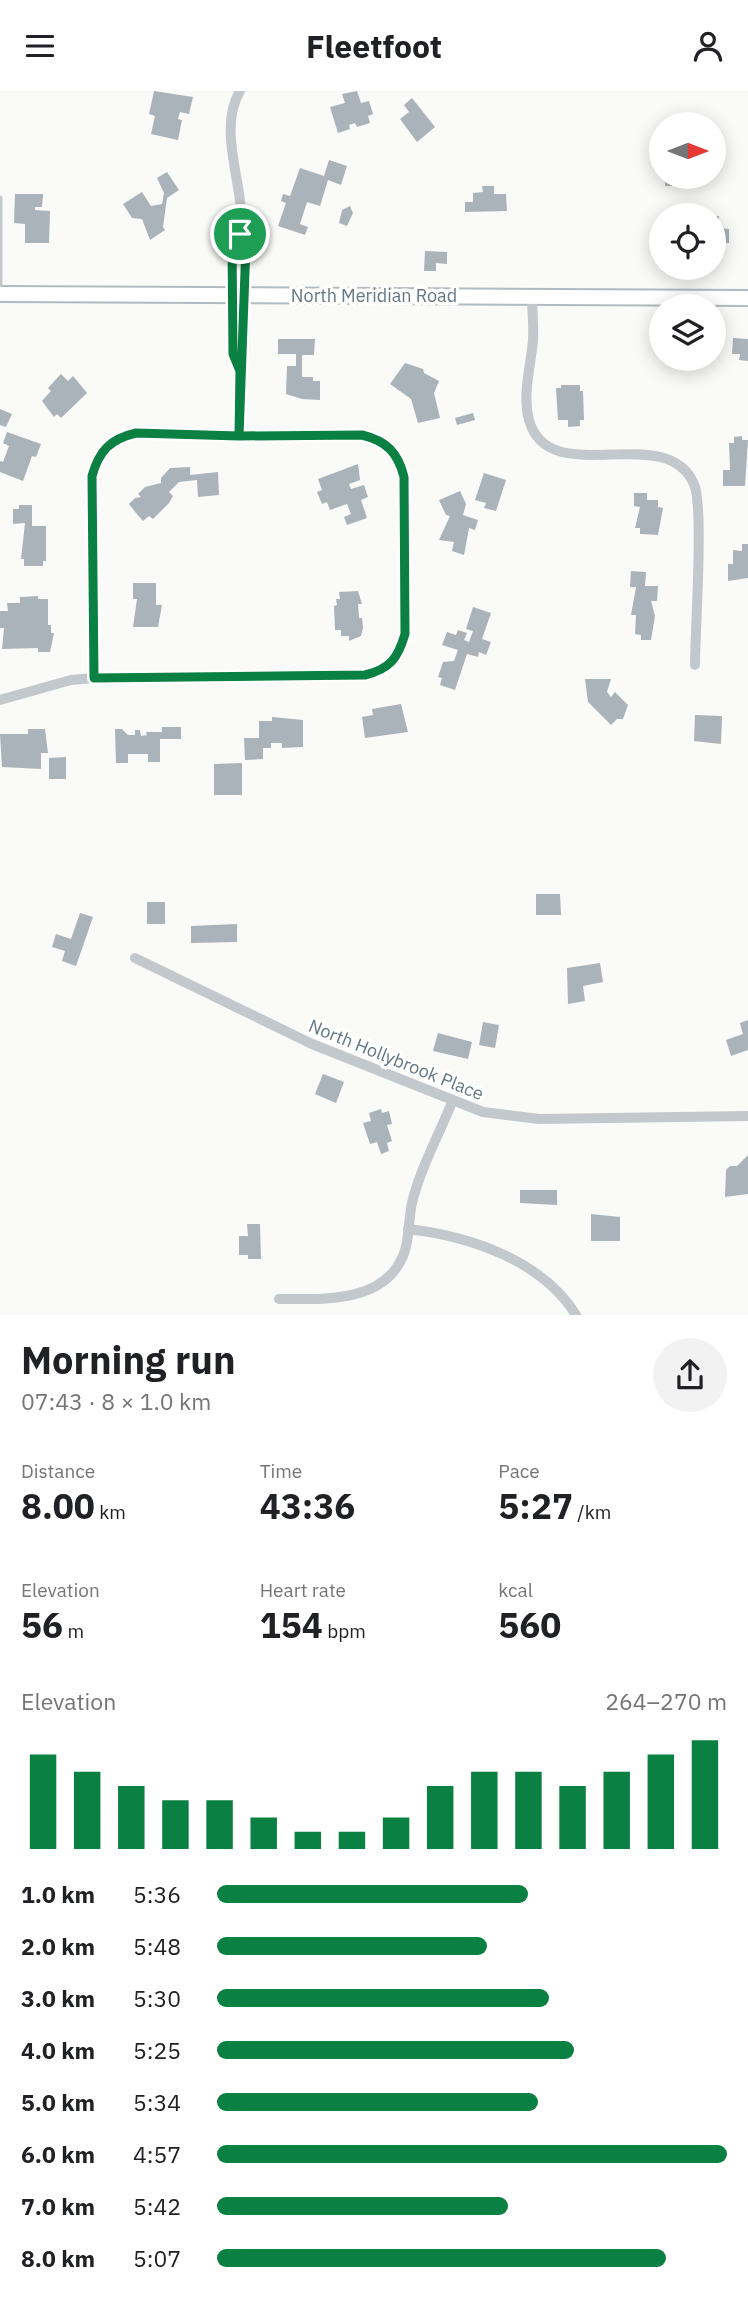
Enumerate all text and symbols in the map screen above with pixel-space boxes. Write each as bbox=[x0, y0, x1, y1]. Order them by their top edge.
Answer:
text: Fleetfoot bbox=[306, 25, 442, 67]
icon: menu bbox=[21, 27, 59, 65]
icon: person bbox=[689, 27, 727, 65]
north arrow bbox=[649, 112, 726, 189]
map controls bbox=[649, 112, 726, 371]
button: locate bbox=[649, 203, 726, 280]
pin bbox=[210, 204, 270, 264]
icon: arrive bbox=[221, 215, 259, 253]
street label: North Meridian Road bbox=[291, 284, 457, 307]
button: layers bbox=[649, 294, 726, 371]
street label: North Hollybrook Place bbox=[305, 1014, 487, 1105]
text: Morning run bbox=[21, 1335, 236, 1384]
button: share bbox=[653, 1338, 727, 1412]
text: 07:43 · 8 × 1.0 km bbox=[21, 1386, 211, 1416]
text: Distance bbox=[21, 1459, 95, 1483]
text: Time bbox=[260, 1459, 302, 1483]
text: Pace bbox=[498, 1459, 540, 1483]
text: 8.00 bbox=[21, 1483, 95, 1529]
text: 43:36 bbox=[260, 1483, 355, 1529]
text: 5:27 bbox=[498, 1483, 573, 1529]
text: km bbox=[95, 1500, 126, 1524]
text: /km bbox=[573, 1500, 611, 1524]
text: Elevation bbox=[21, 1578, 100, 1602]
text: Heart rate bbox=[260, 1578, 346, 1602]
text: kcal bbox=[498, 1578, 533, 1602]
text: 56 bbox=[21, 1602, 63, 1648]
text: 154 bbox=[260, 1602, 323, 1648]
text: 560 bbox=[498, 1602, 561, 1648]
text: m bbox=[63, 1619, 84, 1643]
text: bpm bbox=[323, 1619, 366, 1643]
text: Elevation bbox=[21, 1686, 116, 1716]
text: 264–270 m bbox=[605, 1686, 727, 1716]
text: 1.0 km bbox=[21, 1879, 95, 1909]
text: 5:36 bbox=[133, 1879, 181, 1909]
text: 2.0 km bbox=[21, 1931, 95, 1961]
text: 5:48 bbox=[133, 1931, 181, 1961]
text: 3.0 km bbox=[21, 1983, 95, 2013]
text: 5:30 bbox=[133, 1983, 181, 2013]
text: 4.0 km bbox=[21, 2035, 95, 2065]
text: 5:25 bbox=[133, 2035, 181, 2065]
text: 5.0 km bbox=[21, 2087, 95, 2117]
text: 5:34 bbox=[133, 2087, 181, 2117]
text: 6.0 km bbox=[21, 2139, 95, 2169]
text: 4:57 bbox=[133, 2139, 181, 2169]
text: 7.0 km bbox=[21, 2191, 95, 2221]
text: 5:42 bbox=[133, 2191, 181, 2221]
text: 8.0 km bbox=[21, 2243, 95, 2273]
text: 5:07 bbox=[133, 2243, 181, 2273]

